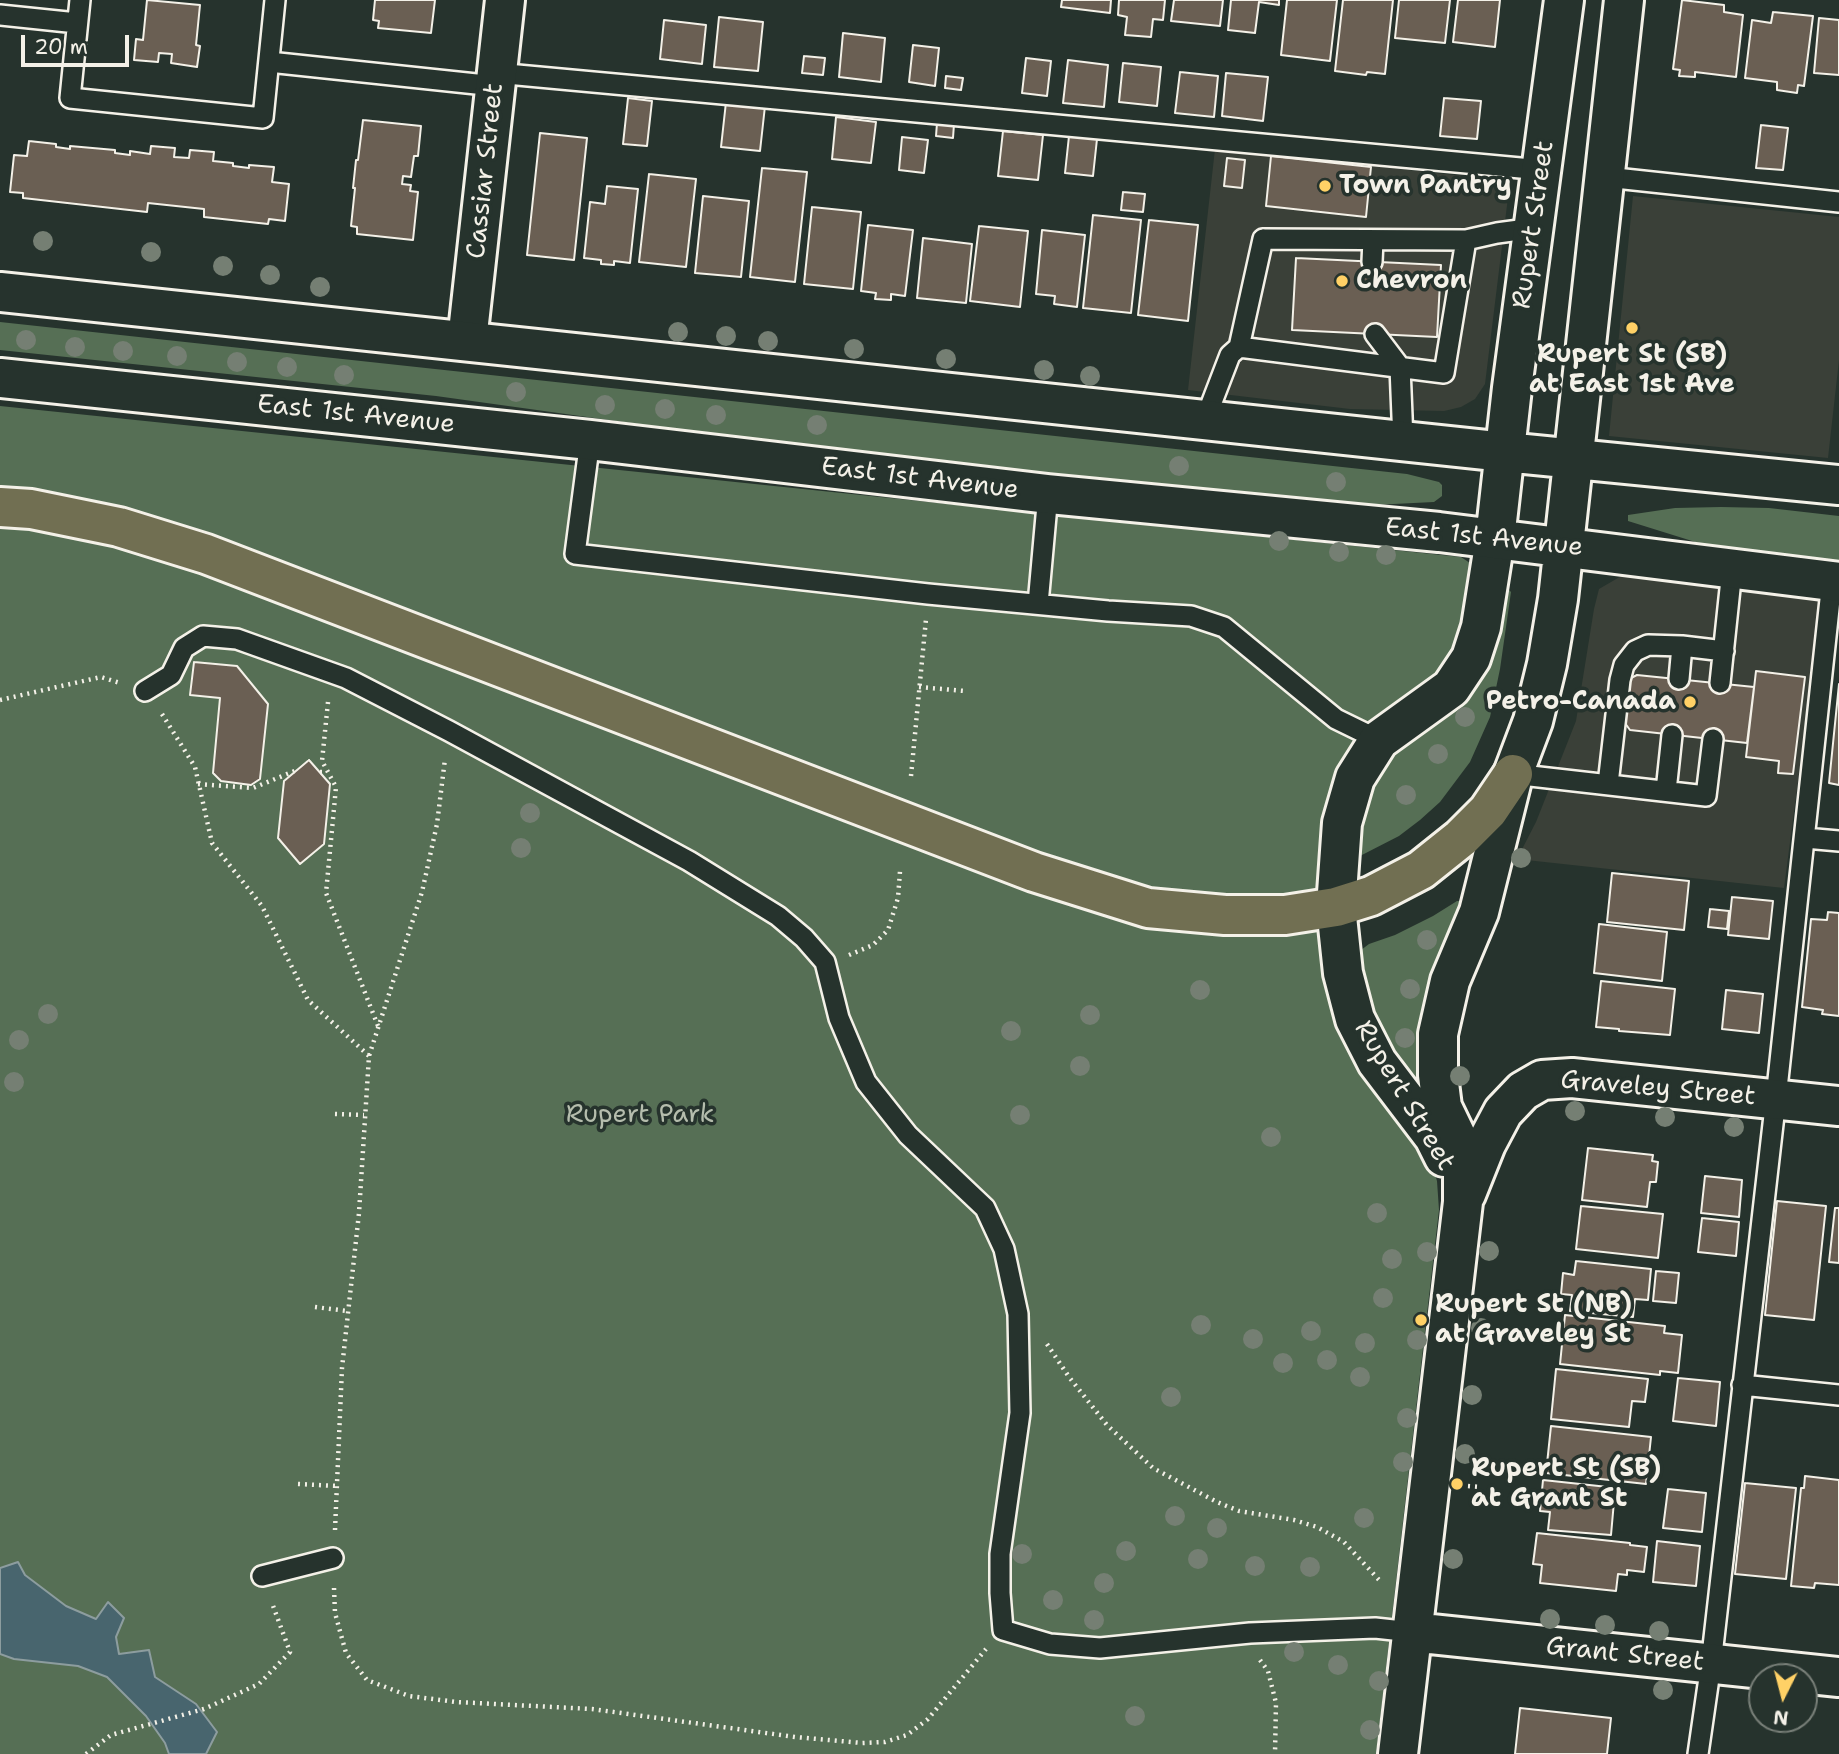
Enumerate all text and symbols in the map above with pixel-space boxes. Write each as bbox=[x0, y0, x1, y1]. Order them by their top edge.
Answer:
scale bar bbox=[24, 21, 133, 65]
text: 20 m bbox=[34, 33, 88, 61]
street label: Cassiar Street bbox=[461, 82, 511, 260]
street label: Rupert Street bbox=[1507, 139, 1561, 311]
place label: Town Pantry bbox=[1339, 170, 1512, 202]
marker: Town Pantry bbox=[1317, 178, 1333, 194]
place label: Chevron bbox=[1356, 265, 1467, 297]
marker: Chevron bbox=[1334, 273, 1350, 289]
marker: Rupert St (SB) at East 1st Ave bbox=[1624, 320, 1640, 336]
place label: Rupert St (SB) at East 1st Ave bbox=[1529, 339, 1735, 400]
street label: East 1st Avenue bbox=[256, 389, 456, 441]
street label: East 1st Avenue bbox=[820, 451, 1020, 507]
street label: East 1st Avenue bbox=[1384, 512, 1584, 564]
place label: Petro-Canada bbox=[1486, 686, 1676, 718]
marker: Petro-Canada bbox=[1682, 694, 1698, 710]
street label: Rupert Street bbox=[1347, 1015, 1461, 1177]
street label: Graveley Street bbox=[1559, 1065, 1757, 1113]
park label: Rupert Park bbox=[566, 1099, 714, 1131]
place label: Rupert St (NB) at Graveley St bbox=[1435, 1289, 1632, 1350]
marker: Rupert St (NB) at Graveley St bbox=[1413, 1312, 1429, 1328]
place label: Rupert St (SB) at Grant St bbox=[1471, 1453, 1661, 1514]
marker: Rupert St (SB) at Grant St bbox=[1449, 1476, 1465, 1492]
street label: Grant Street bbox=[1544, 1631, 1706, 1679]
north arrow bbox=[1748, 1663, 1818, 1733]
text: N bbox=[1772, 1704, 1790, 1731]

